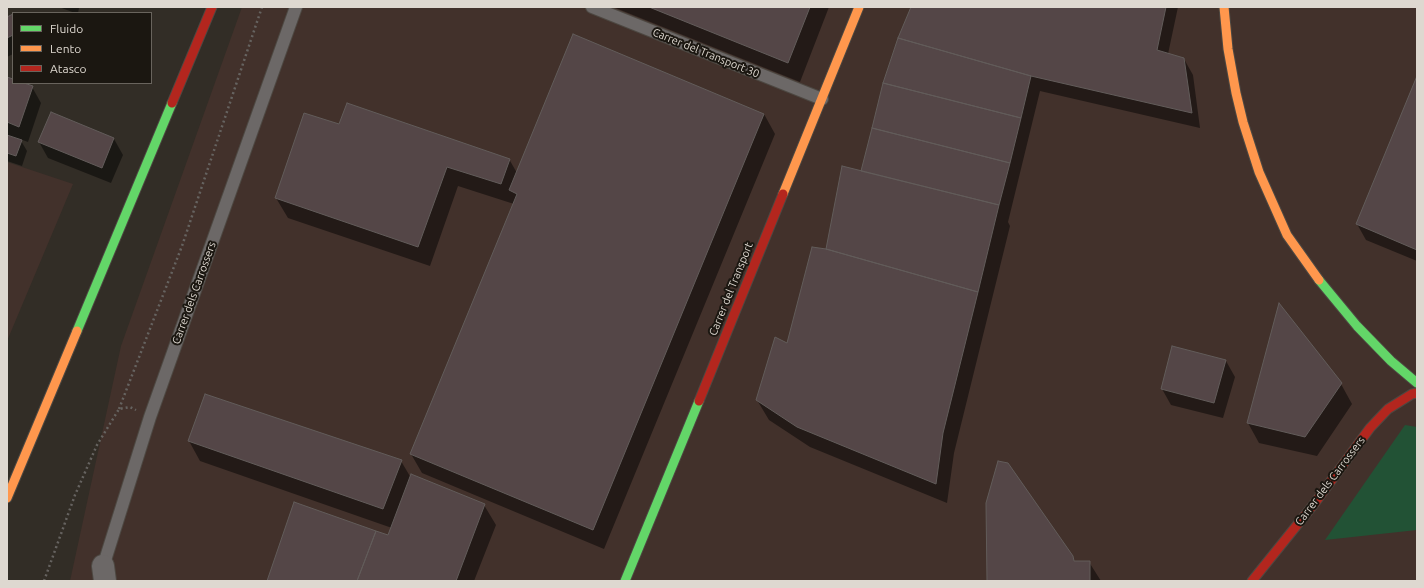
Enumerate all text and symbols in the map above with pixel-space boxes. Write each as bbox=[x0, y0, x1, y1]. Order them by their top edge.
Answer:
legend bbox=[12, 12, 152, 84]
text: Fluido bbox=[50, 22, 83, 35]
street label: Carrer del Transport 30 bbox=[651, 25, 761, 81]
text: Lento bbox=[50, 42, 81, 55]
text: Atasco bbox=[50, 62, 86, 75]
street label: Carrer dels Carrossers bbox=[169, 240, 219, 346]
street label: Carrer del Transport bbox=[706, 240, 756, 338]
street label: Carrer dels Carrossers bbox=[1292, 434, 1368, 528]

